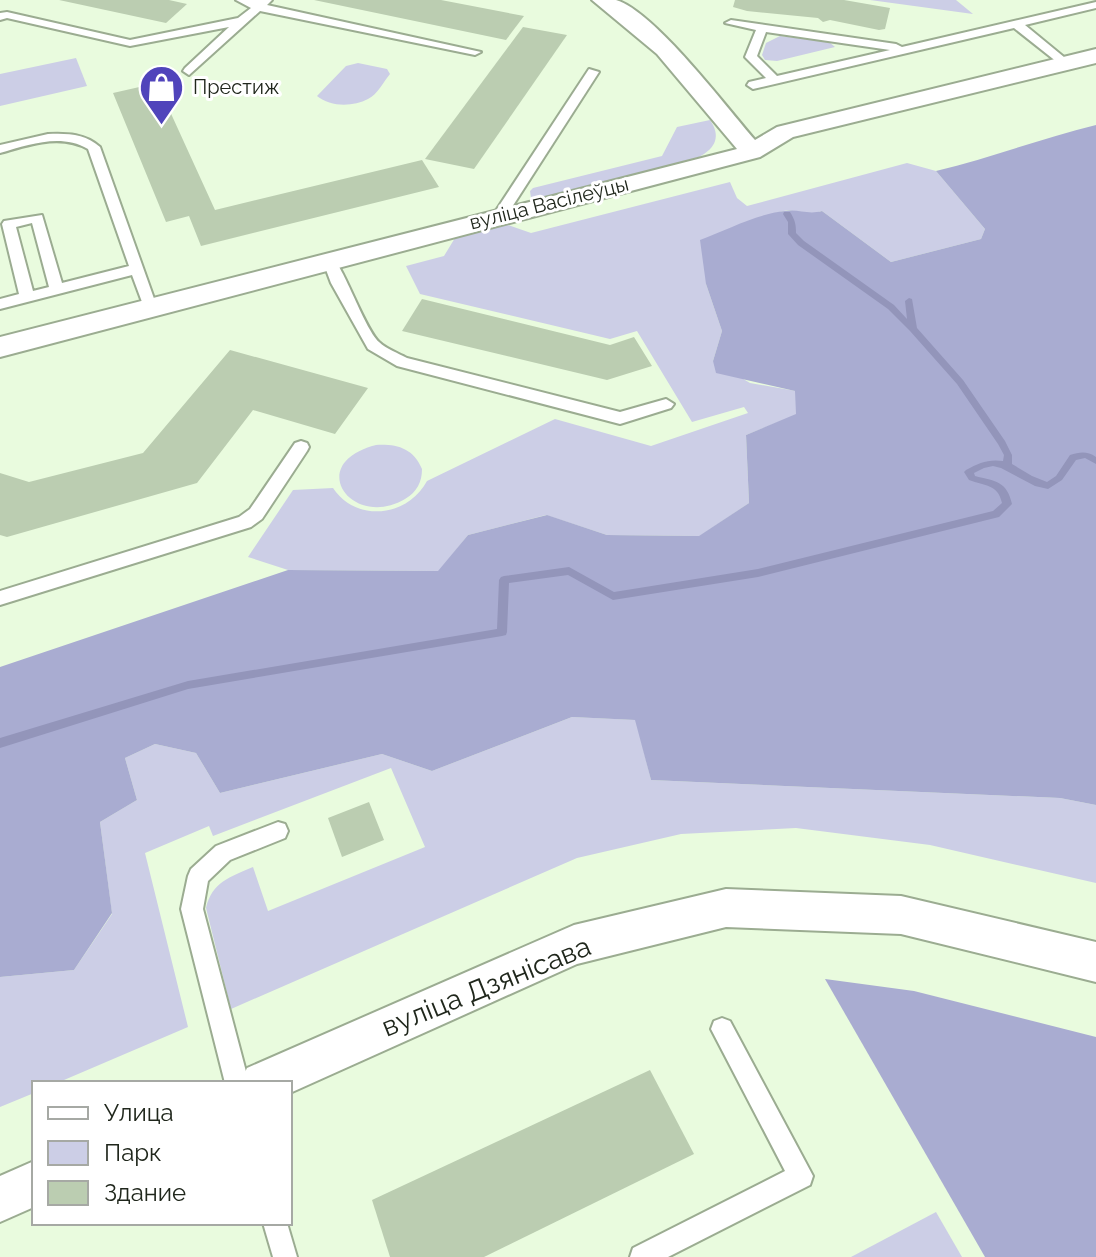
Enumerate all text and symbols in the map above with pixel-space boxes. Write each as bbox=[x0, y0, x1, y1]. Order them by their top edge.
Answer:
shop icon: Престиж bbox=[138, 63, 186, 126]
place label: Престиж bbox=[193, 75, 280, 99]
street label: вуліца Васілеўцы bbox=[467, 172, 631, 234]
street label: вуліца Дзянісава bbox=[377, 929, 596, 1043]
legend bbox=[32, 1081, 292, 1225]
text: Улица bbox=[104, 1098, 174, 1127]
text: Парк bbox=[104, 1138, 162, 1167]
text: Здание bbox=[104, 1178, 186, 1207]

